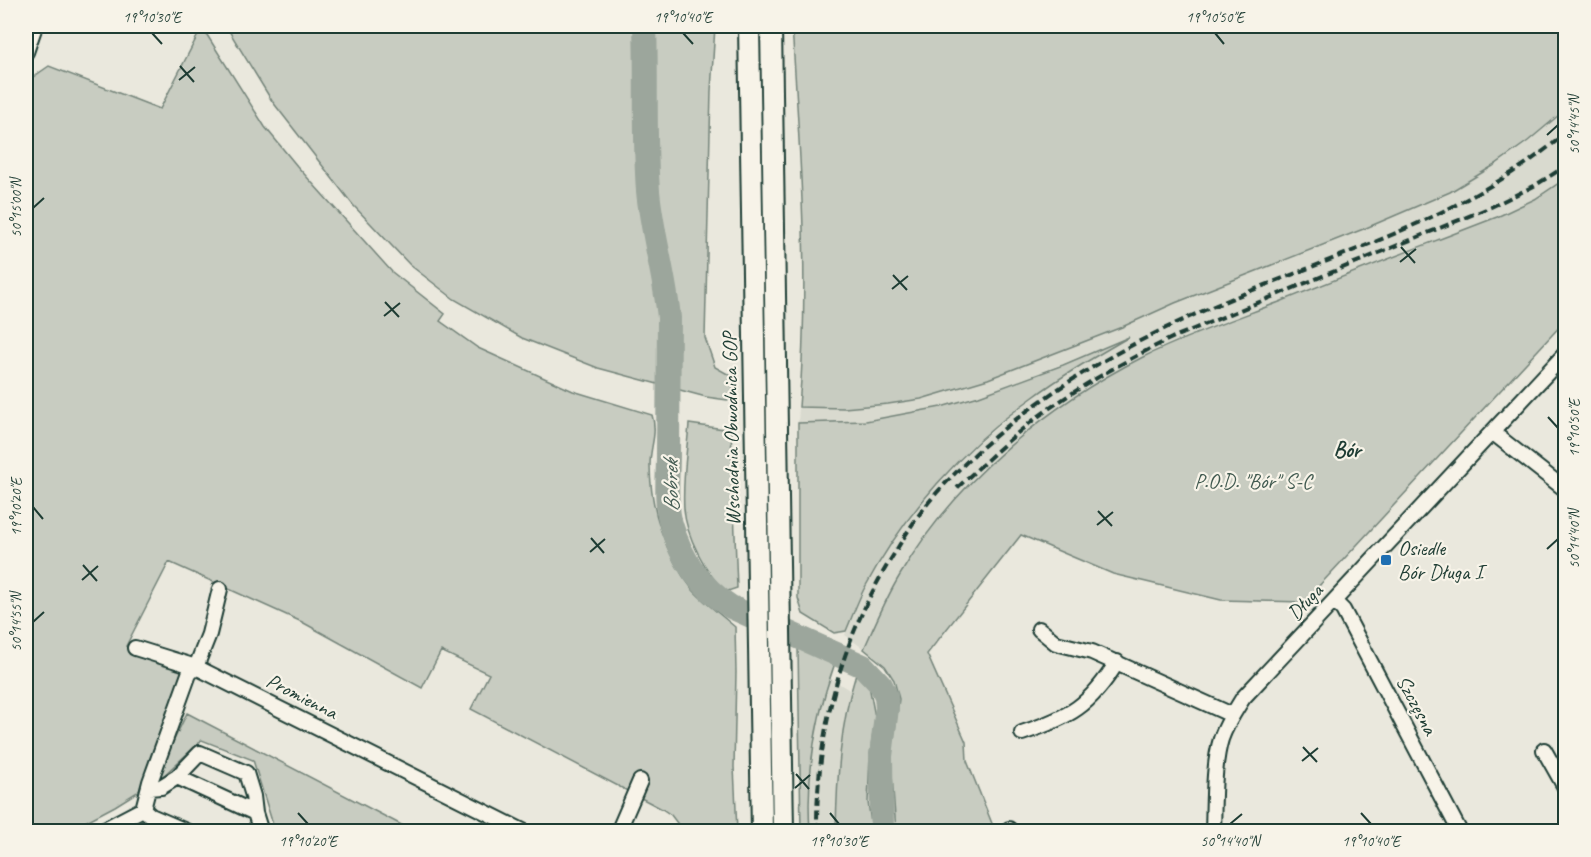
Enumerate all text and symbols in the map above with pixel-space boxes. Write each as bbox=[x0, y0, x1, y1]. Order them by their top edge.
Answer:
text: 19°10'30"E bbox=[123, 8, 183, 27]
text: 19°10'40"E bbox=[654, 8, 714, 27]
text: 19°10'50"E bbox=[1186, 8, 1246, 27]
text: 50°14'45"N bbox=[1565, 92, 1584, 155]
text: 50°15'00"N bbox=[7, 175, 26, 238]
street label: Wschodnia Obwodnica GOP bbox=[716, 329, 746, 526]
text: 19°10'50"E bbox=[1565, 397, 1584, 457]
district label: Bór bbox=[1333, 436, 1364, 464]
water label: Bobrek bbox=[656, 456, 685, 512]
park label: P.O.D. "Bór" S-C bbox=[1194, 468, 1314, 494]
text: 19°10'20"E bbox=[7, 476, 26, 536]
text: 50°14'40"N bbox=[1565, 506, 1584, 569]
place label: Osiedle Bór Długa I bbox=[1398, 535, 1488, 585]
marker: Osiedle Bór Długa I bbox=[1379, 553, 1393, 567]
street label: Długa bbox=[1282, 577, 1329, 626]
text: 50°14'55"N bbox=[7, 589, 26, 652]
street label: Promienna bbox=[262, 667, 344, 726]
street label: Szczęsna bbox=[1391, 671, 1444, 741]
text: 19°10'20"E bbox=[279, 832, 339, 851]
text: 19°10'30"E bbox=[810, 832, 870, 851]
text: 50°14'40"N bbox=[1200, 832, 1263, 851]
text: 19°10'40"E bbox=[1342, 832, 1402, 851]

